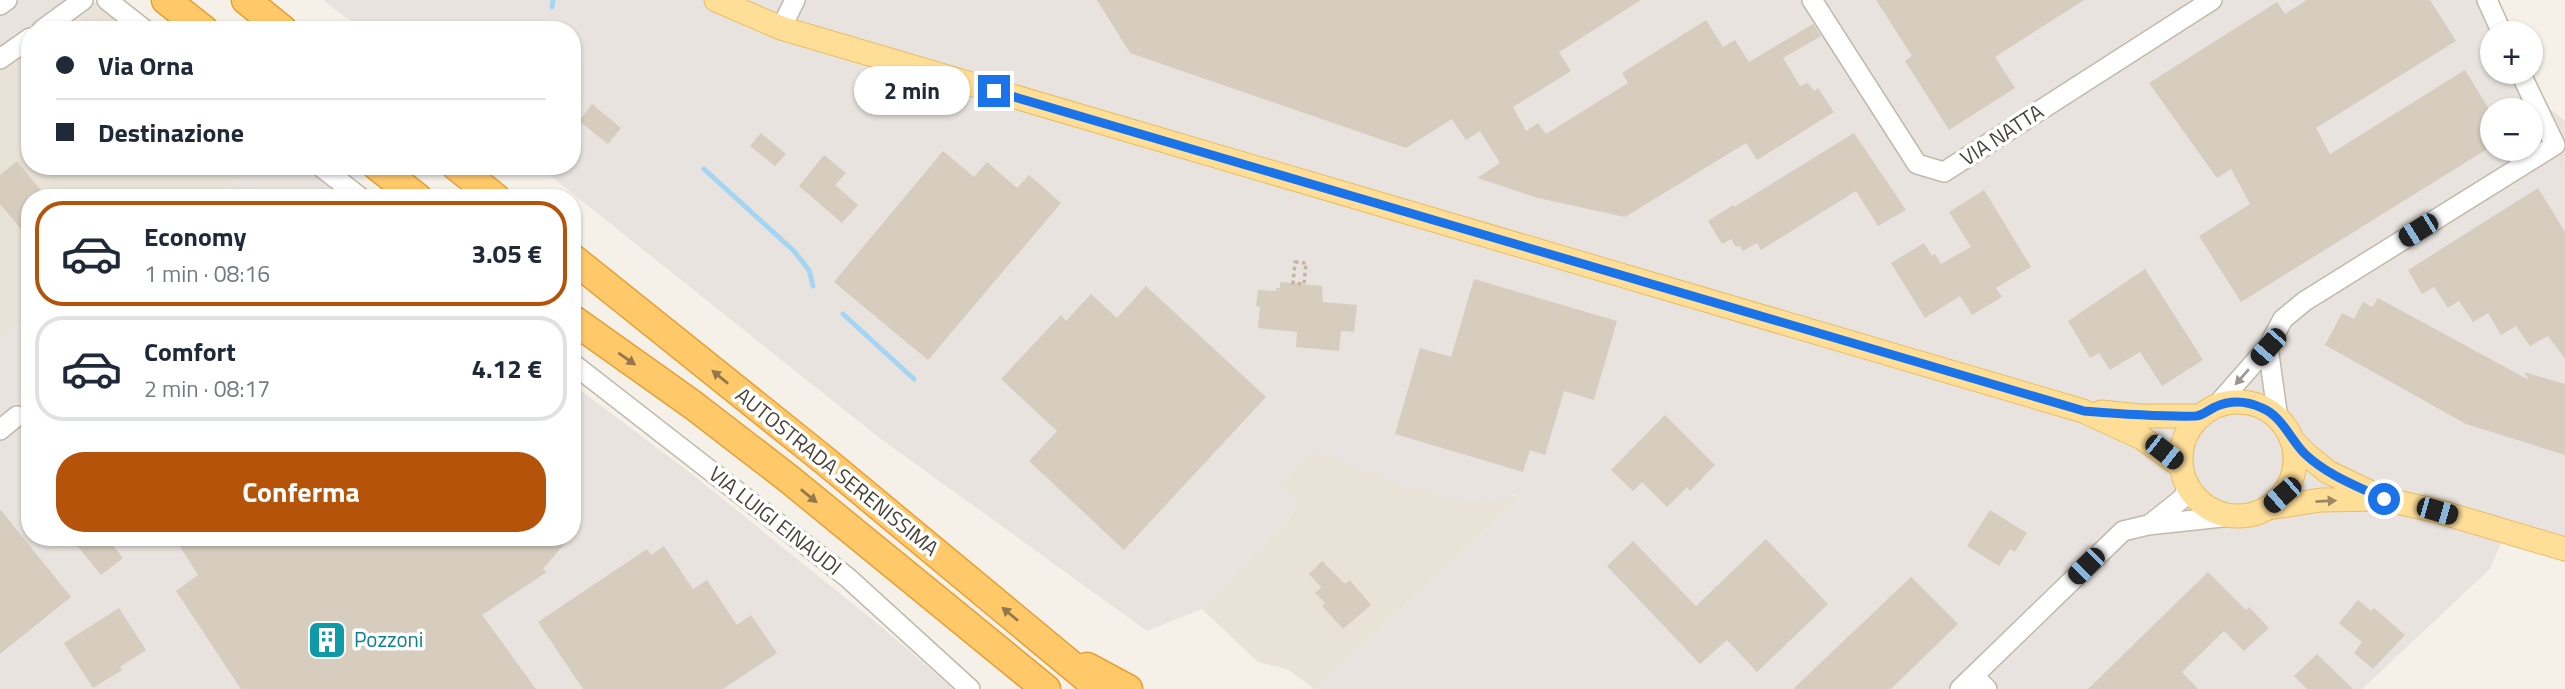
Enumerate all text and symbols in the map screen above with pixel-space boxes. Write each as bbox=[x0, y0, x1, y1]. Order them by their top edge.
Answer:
map controls bbox=[2480, 21, 2543, 161]
button: + bbox=[2480, 21, 2543, 84]
text: Via Orna bbox=[98, 46, 194, 85]
callout: 2 min bbox=[854, 66, 970, 116]
text: 2 min bbox=[884, 73, 940, 108]
route end bbox=[978, 75, 1010, 107]
street label: VIA NATTA bbox=[1953, 95, 2050, 173]
button: − bbox=[2480, 98, 2543, 161]
text: Destinazione bbox=[98, 113, 244, 152]
car bbox=[2395, 210, 2442, 250]
text: Economy bbox=[144, 217, 246, 256]
icon: car bbox=[60, 222, 123, 285]
text: 3.05 € bbox=[471, 234, 542, 273]
text: 1 min · 08:16 bbox=[144, 256, 270, 291]
car bbox=[2247, 324, 2290, 370]
text: Comfort bbox=[144, 332, 236, 371]
icon: car bbox=[60, 337, 123, 400]
text: 4.12 € bbox=[471, 349, 542, 388]
one-way arrow bbox=[618, 352, 636, 366]
one-way arrow bbox=[2235, 368, 2250, 385]
one-way arrow bbox=[711, 370, 728, 385]
text: 2 min · 08:17 bbox=[144, 371, 270, 406]
street label: AUTOSTRADA SERENISSIMA bbox=[729, 379, 947, 564]
car bbox=[2141, 431, 2188, 473]
button: Conferma bbox=[56, 452, 546, 532]
street label: VIA LUIGI EINAUDI bbox=[702, 458, 849, 582]
car bbox=[2260, 473, 2305, 517]
route start bbox=[2368, 483, 2400, 515]
one-way arrow bbox=[801, 488, 818, 503]
one-way arrow bbox=[2315, 495, 2337, 506]
car bbox=[2414, 495, 2461, 527]
car bbox=[2064, 544, 2109, 588]
one-way arrow bbox=[1001, 607, 1018, 622]
building icon: Pozzoni bbox=[306, 619, 348, 661]
place label: Pozzoni bbox=[354, 623, 423, 655]

